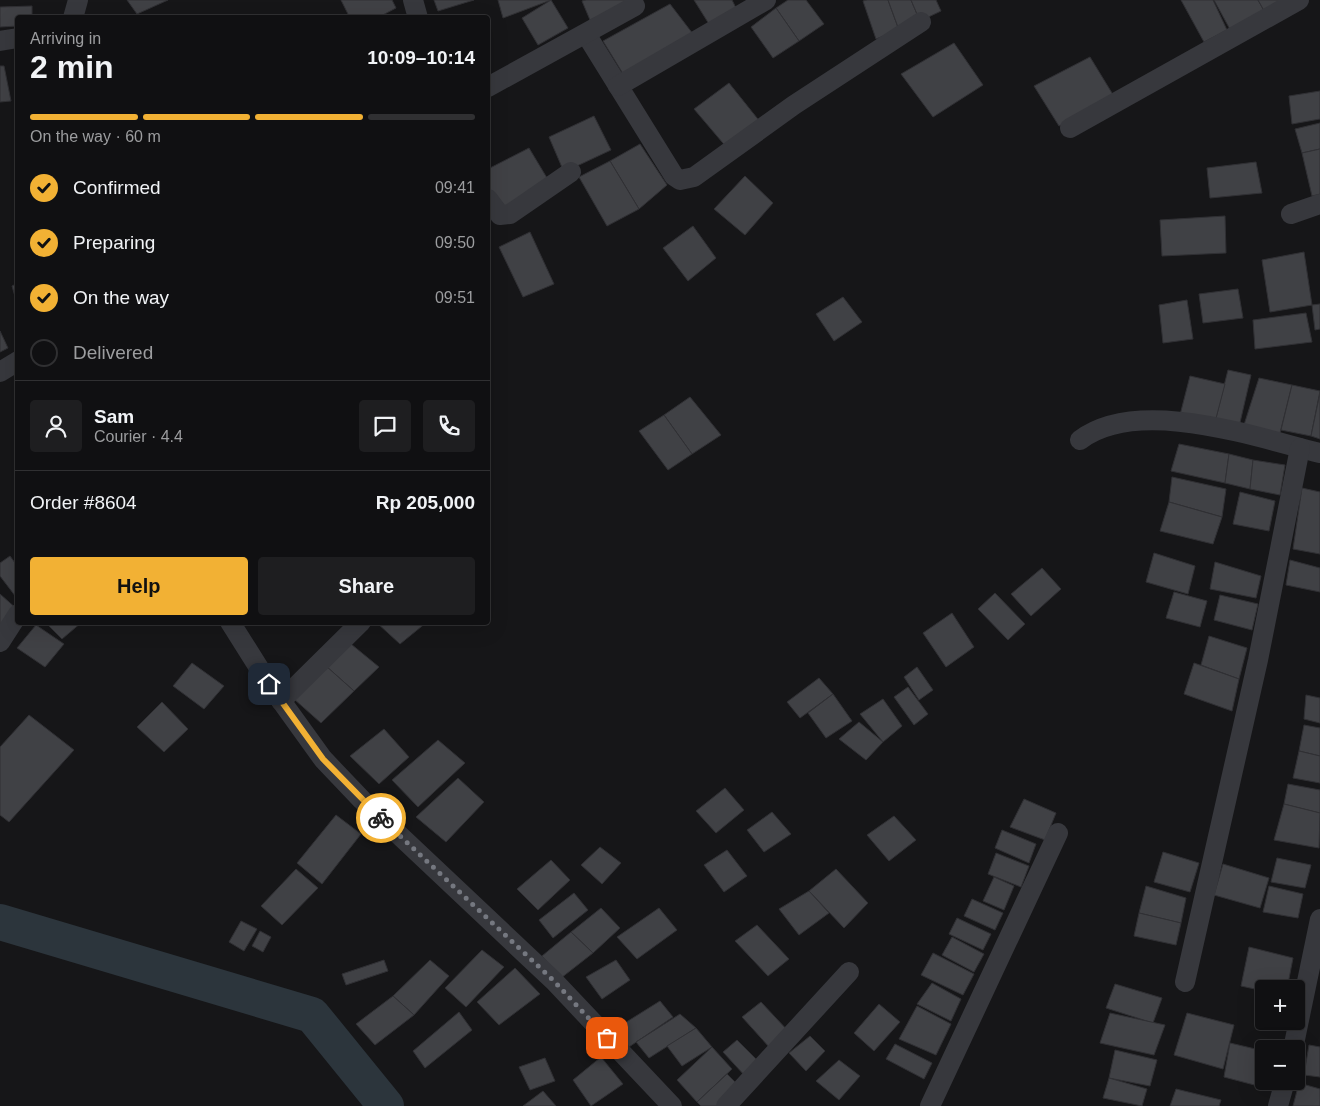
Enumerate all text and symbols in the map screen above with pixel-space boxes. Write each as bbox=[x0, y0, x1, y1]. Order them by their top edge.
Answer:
text: Arriving in bbox=[30, 30, 101, 47]
text: 10:09–10:14 bbox=[367, 47, 475, 68]
text: 2 min bbox=[30, 49, 114, 85]
text: On the way · 60 m bbox=[30, 128, 161, 145]
icon: check bbox=[30, 174, 58, 202]
text: Confirmed bbox=[73, 177, 161, 198]
text: 09:41 bbox=[435, 179, 475, 196]
icon: check bbox=[30, 229, 58, 257]
text: Preparing bbox=[73, 232, 155, 253]
text: 09:50 bbox=[435, 234, 475, 251]
icon: check bbox=[30, 284, 58, 312]
text: On the way bbox=[73, 287, 169, 308]
text: 09:51 bbox=[435, 289, 475, 306]
text: Delivered bbox=[73, 342, 153, 363]
button: person bbox=[30, 400, 82, 452]
button: chat bbox=[359, 400, 411, 452]
button: phone bbox=[423, 400, 475, 452]
text: Sam bbox=[94, 406, 134, 427]
text: Courier · 4.4 bbox=[94, 428, 183, 445]
text: Order #8604 bbox=[30, 492, 137, 513]
text: Rp 205,000 bbox=[376, 492, 475, 513]
button: Help bbox=[30, 557, 248, 615]
button: Share bbox=[258, 557, 475, 615]
pin bbox=[248, 663, 290, 705]
icon: home bbox=[255, 670, 283, 698]
courier bbox=[356, 793, 406, 843]
icon: bike bbox=[367, 804, 395, 832]
map controls bbox=[1255, 980, 1305, 1090]
button: + bbox=[1255, 980, 1305, 1030]
pin bbox=[586, 1017, 628, 1059]
icon: bag bbox=[593, 1024, 621, 1052]
button: − bbox=[1255, 1040, 1305, 1090]

